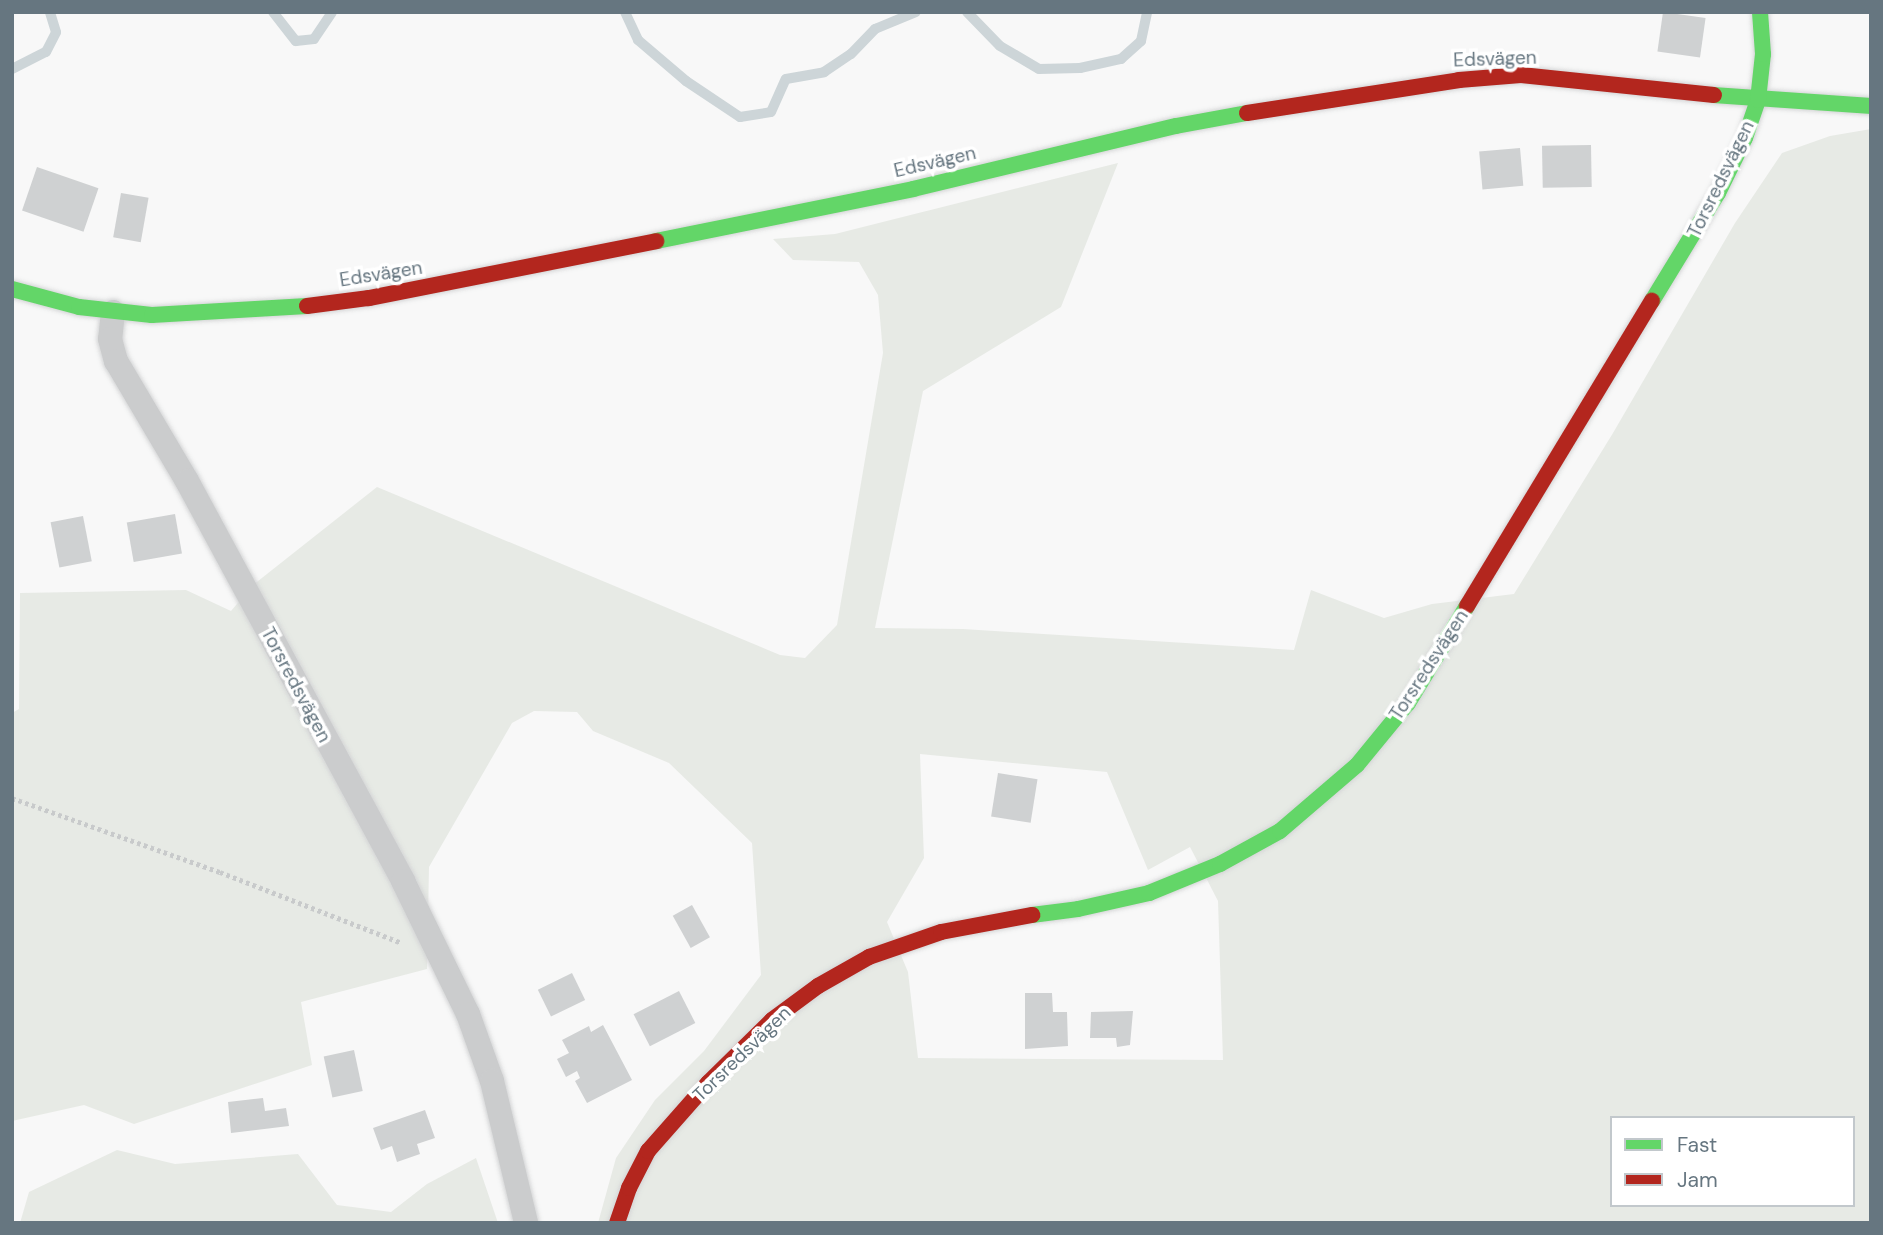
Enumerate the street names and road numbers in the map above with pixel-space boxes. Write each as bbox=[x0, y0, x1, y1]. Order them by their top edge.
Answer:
street label: Edsvägen bbox=[1453, 46, 1537, 72]
street label: Torsredsvägen bbox=[1683, 117, 1759, 241]
street label: Edsvägen bbox=[892, 142, 978, 182]
street label: Edsvägen bbox=[338, 256, 424, 292]
street label: Torsredsvägen bbox=[1385, 606, 1473, 724]
street label: Torsredsvägen bbox=[256, 624, 336, 746]
street label: Torsredsvägen bbox=[688, 1002, 796, 1106]

